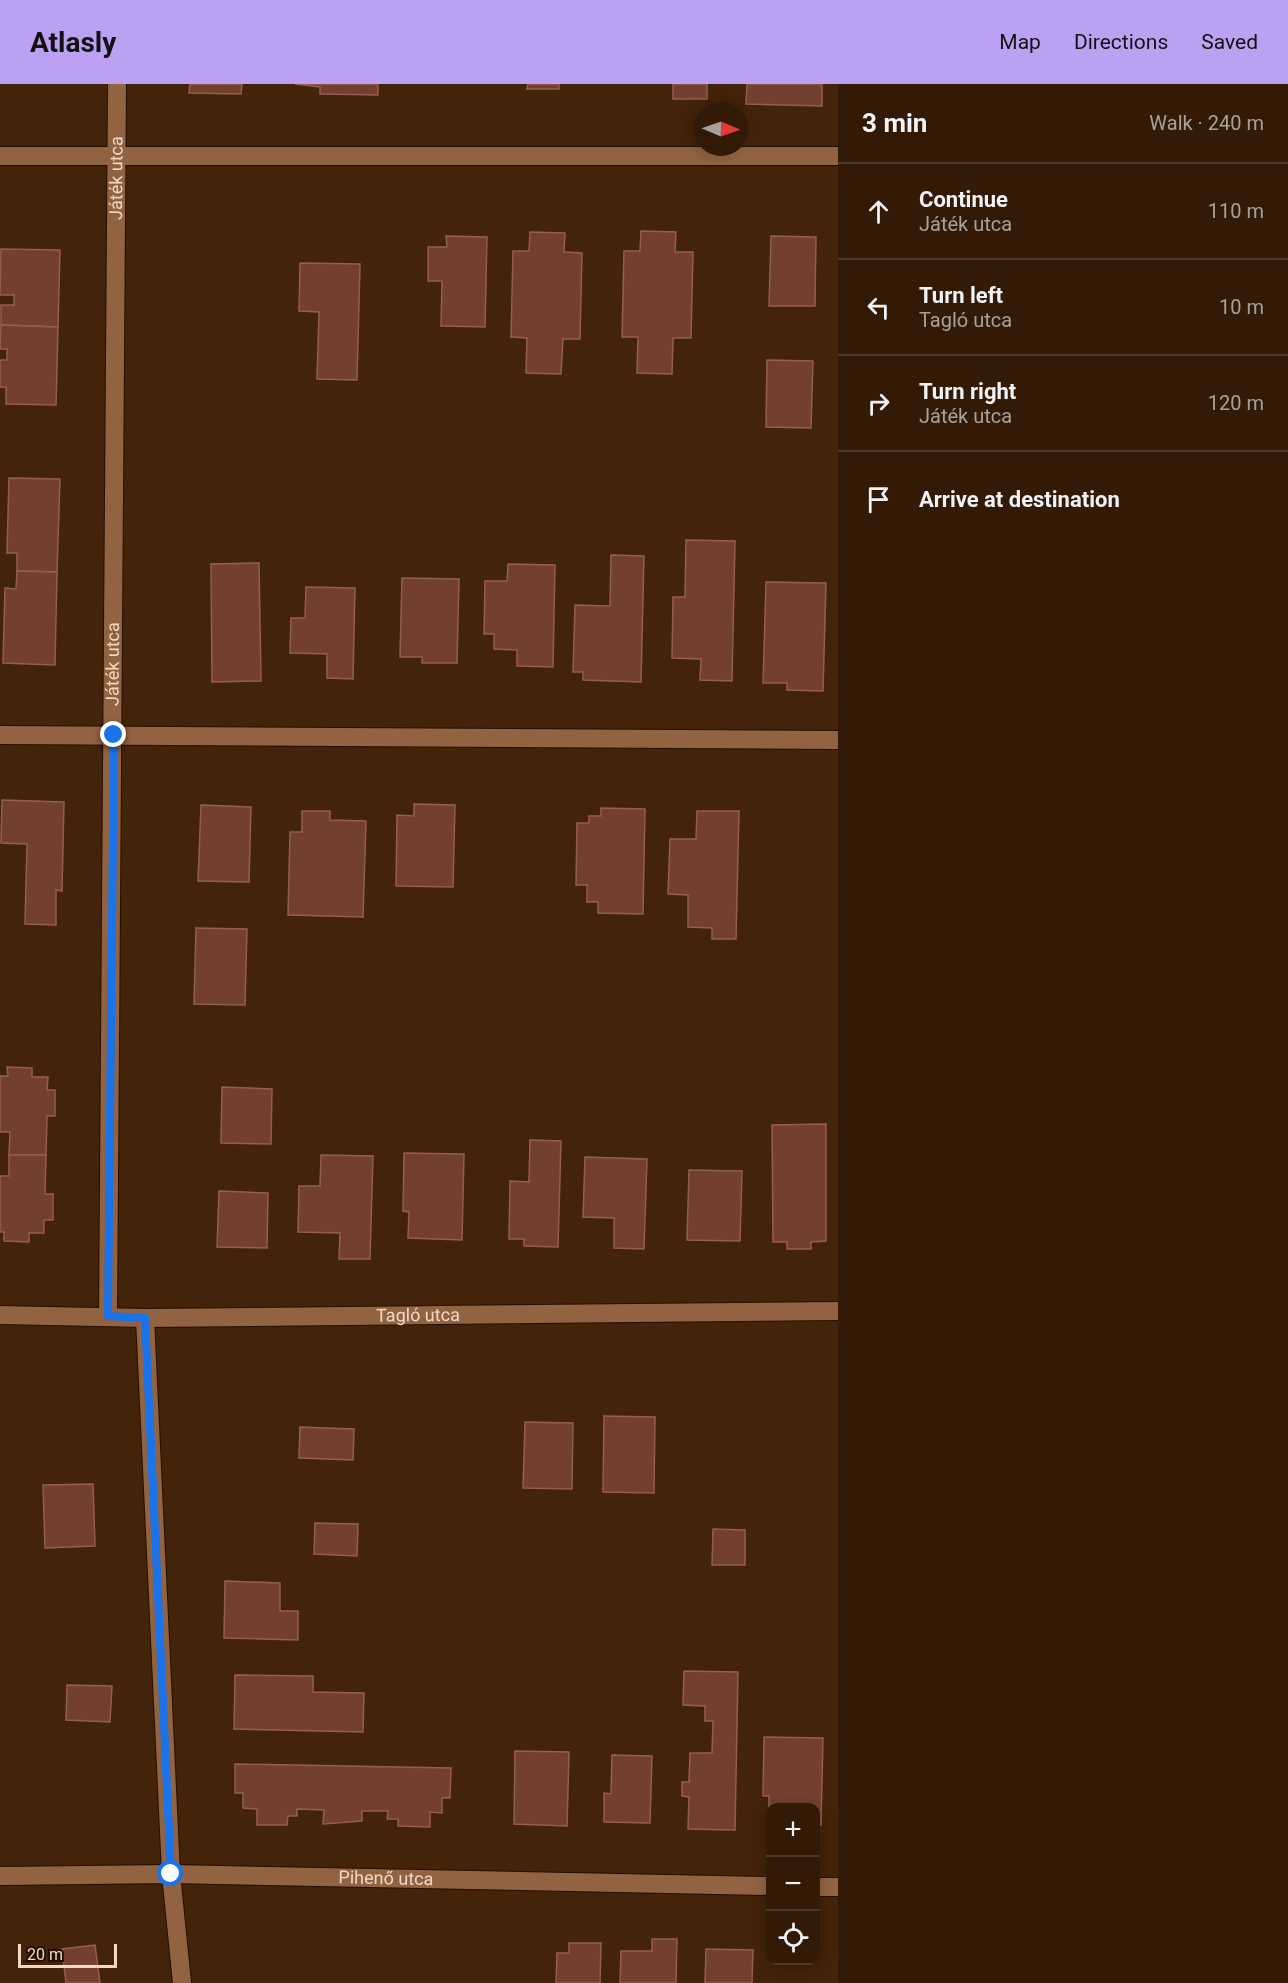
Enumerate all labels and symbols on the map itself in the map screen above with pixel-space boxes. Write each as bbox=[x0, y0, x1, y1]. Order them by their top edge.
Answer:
north arrow bbox=[694, 102, 748, 156]
street label: Játék utca bbox=[105, 136, 127, 220]
street label: Játék utca bbox=[101, 622, 123, 706]
route end bbox=[100, 721, 126, 747]
street label: Tagló utca bbox=[376, 1304, 460, 1326]
route start bbox=[157, 1860, 183, 1886]
street label: Pihenő utca bbox=[338, 1866, 434, 1889]
scale bar bbox=[18, 1941, 117, 1968]

